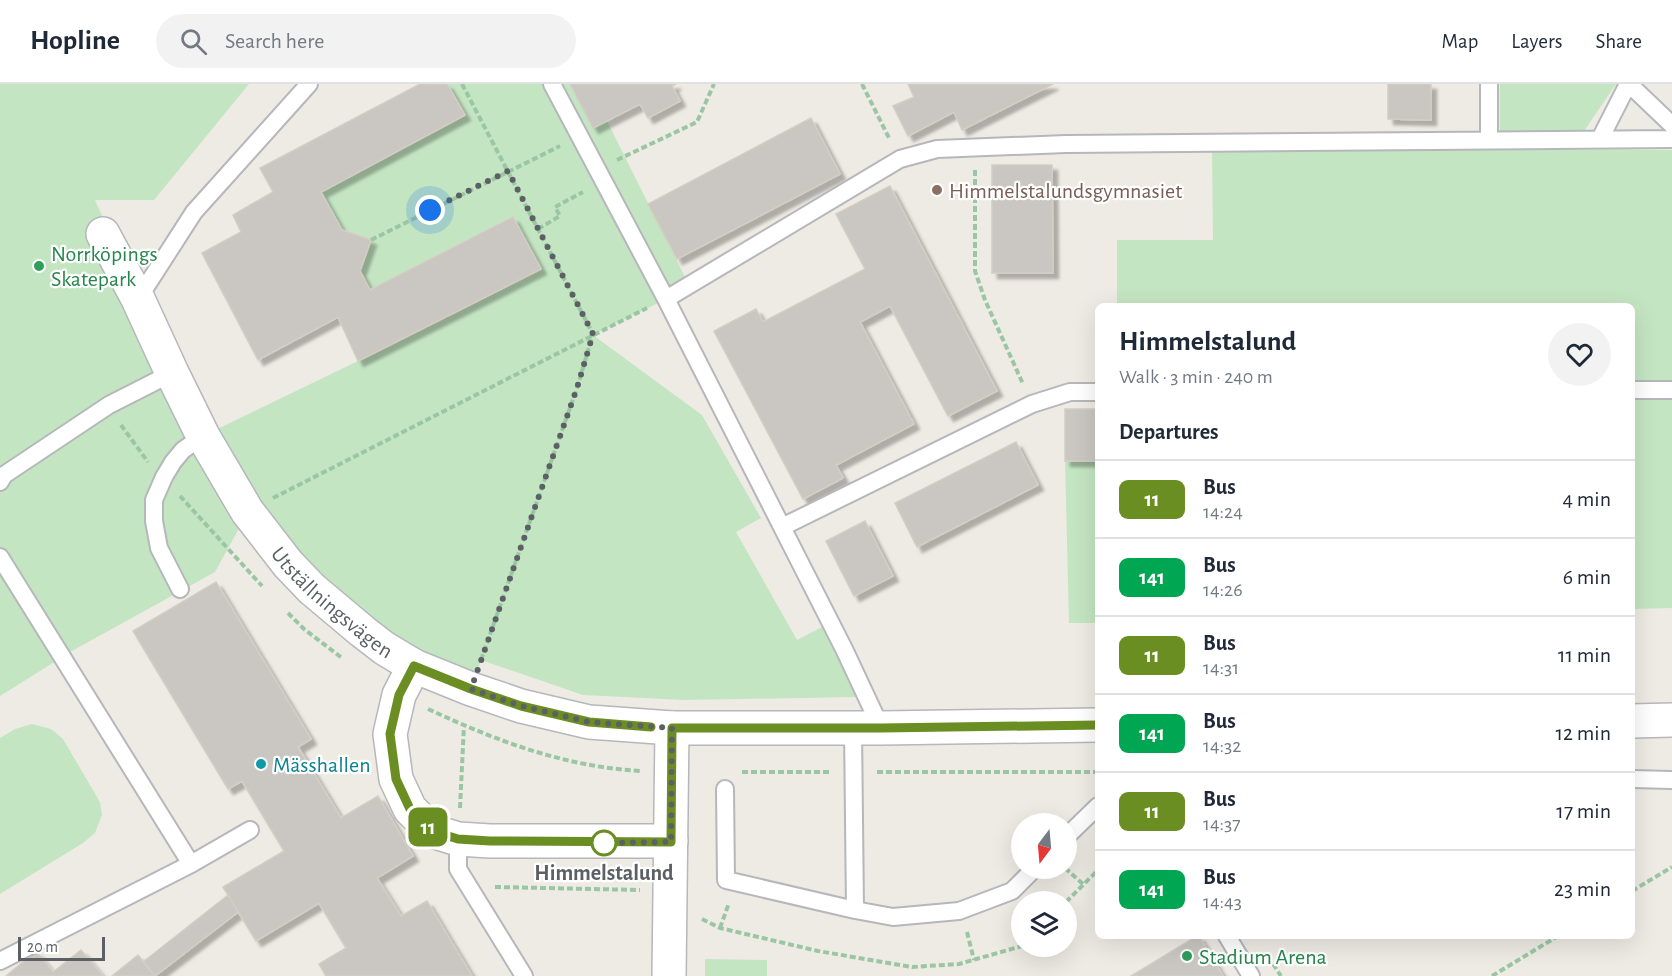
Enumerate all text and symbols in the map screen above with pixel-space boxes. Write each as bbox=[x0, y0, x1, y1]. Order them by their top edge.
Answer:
search box bbox=[156, 14, 576, 68]
icon: search bbox=[177, 25, 210, 58]
text: Hopline bbox=[30, 27, 120, 55]
text: Search here bbox=[225, 30, 324, 52]
text: Map bbox=[1442, 31, 1478, 52]
text: Layers bbox=[1511, 31, 1562, 52]
text: Share bbox=[1595, 31, 1642, 52]
place label: Himmelstalundsgymnasiet bbox=[949, 180, 1182, 202]
marker: Himmelstalundsgymnasiet bbox=[930, 183, 944, 197]
your location bbox=[415, 195, 445, 225]
place label: Norrköpings Skatepark bbox=[51, 243, 158, 290]
marker: Norrköpings Skatepark bbox=[32, 259, 46, 273]
button: heart bbox=[1548, 323, 1611, 386]
text: Himmelstalund bbox=[1119, 328, 1296, 356]
text: Walk · 3 min · 240 m bbox=[1119, 367, 1273, 387]
text: Departures bbox=[1119, 421, 1219, 443]
text: Bus bbox=[1203, 476, 1236, 498]
text: 4 min bbox=[1563, 488, 1611, 510]
text: 11 bbox=[1144, 489, 1160, 510]
text: 14:24 bbox=[1203, 502, 1243, 522]
street label: Utställningsvägen bbox=[267, 543, 396, 663]
text: Bus bbox=[1203, 554, 1236, 576]
text: 6 min bbox=[1563, 566, 1611, 588]
text: 141 bbox=[1139, 567, 1165, 588]
text: 14:26 bbox=[1203, 580, 1243, 600]
text: Bus bbox=[1203, 632, 1236, 654]
text: 11 min bbox=[1558, 644, 1611, 666]
text: 11 bbox=[1144, 645, 1160, 666]
text: 14:31 bbox=[1203, 658, 1239, 678]
text: Bus bbox=[1203, 710, 1236, 732]
text: 12 min bbox=[1556, 722, 1611, 744]
text: 141 bbox=[1139, 723, 1165, 744]
text: 14:32 bbox=[1203, 736, 1241, 756]
place label: Mässhallen bbox=[273, 754, 371, 776]
marker: Mässhallen bbox=[254, 757, 268, 771]
text: Bus bbox=[1203, 788, 1236, 810]
text: 17 min bbox=[1556, 800, 1611, 822]
text: 11 bbox=[1144, 801, 1160, 822]
line badge: 11 bbox=[401, 808, 455, 846]
north arrow bbox=[1011, 813, 1077, 879]
map controls bbox=[1011, 813, 1077, 957]
text: 14:37 bbox=[1203, 814, 1241, 834]
text: 11 bbox=[420, 817, 436, 838]
marker: Himmelstalund bbox=[591, 830, 617, 856]
place label: Himmelstalund bbox=[534, 862, 674, 884]
text: Bus bbox=[1203, 866, 1236, 888]
text: 23 min bbox=[1554, 878, 1611, 900]
text: 141 bbox=[1139, 879, 1165, 900]
button: layers bbox=[1011, 891, 1077, 957]
text: 14:43 bbox=[1203, 892, 1242, 912]
scale bar bbox=[18, 934, 105, 962]
text: 20 m bbox=[27, 939, 58, 955]
place label: Stadium Arena bbox=[1199, 946, 1327, 968]
marker: Stadium Arena bbox=[1180, 949, 1194, 963]

